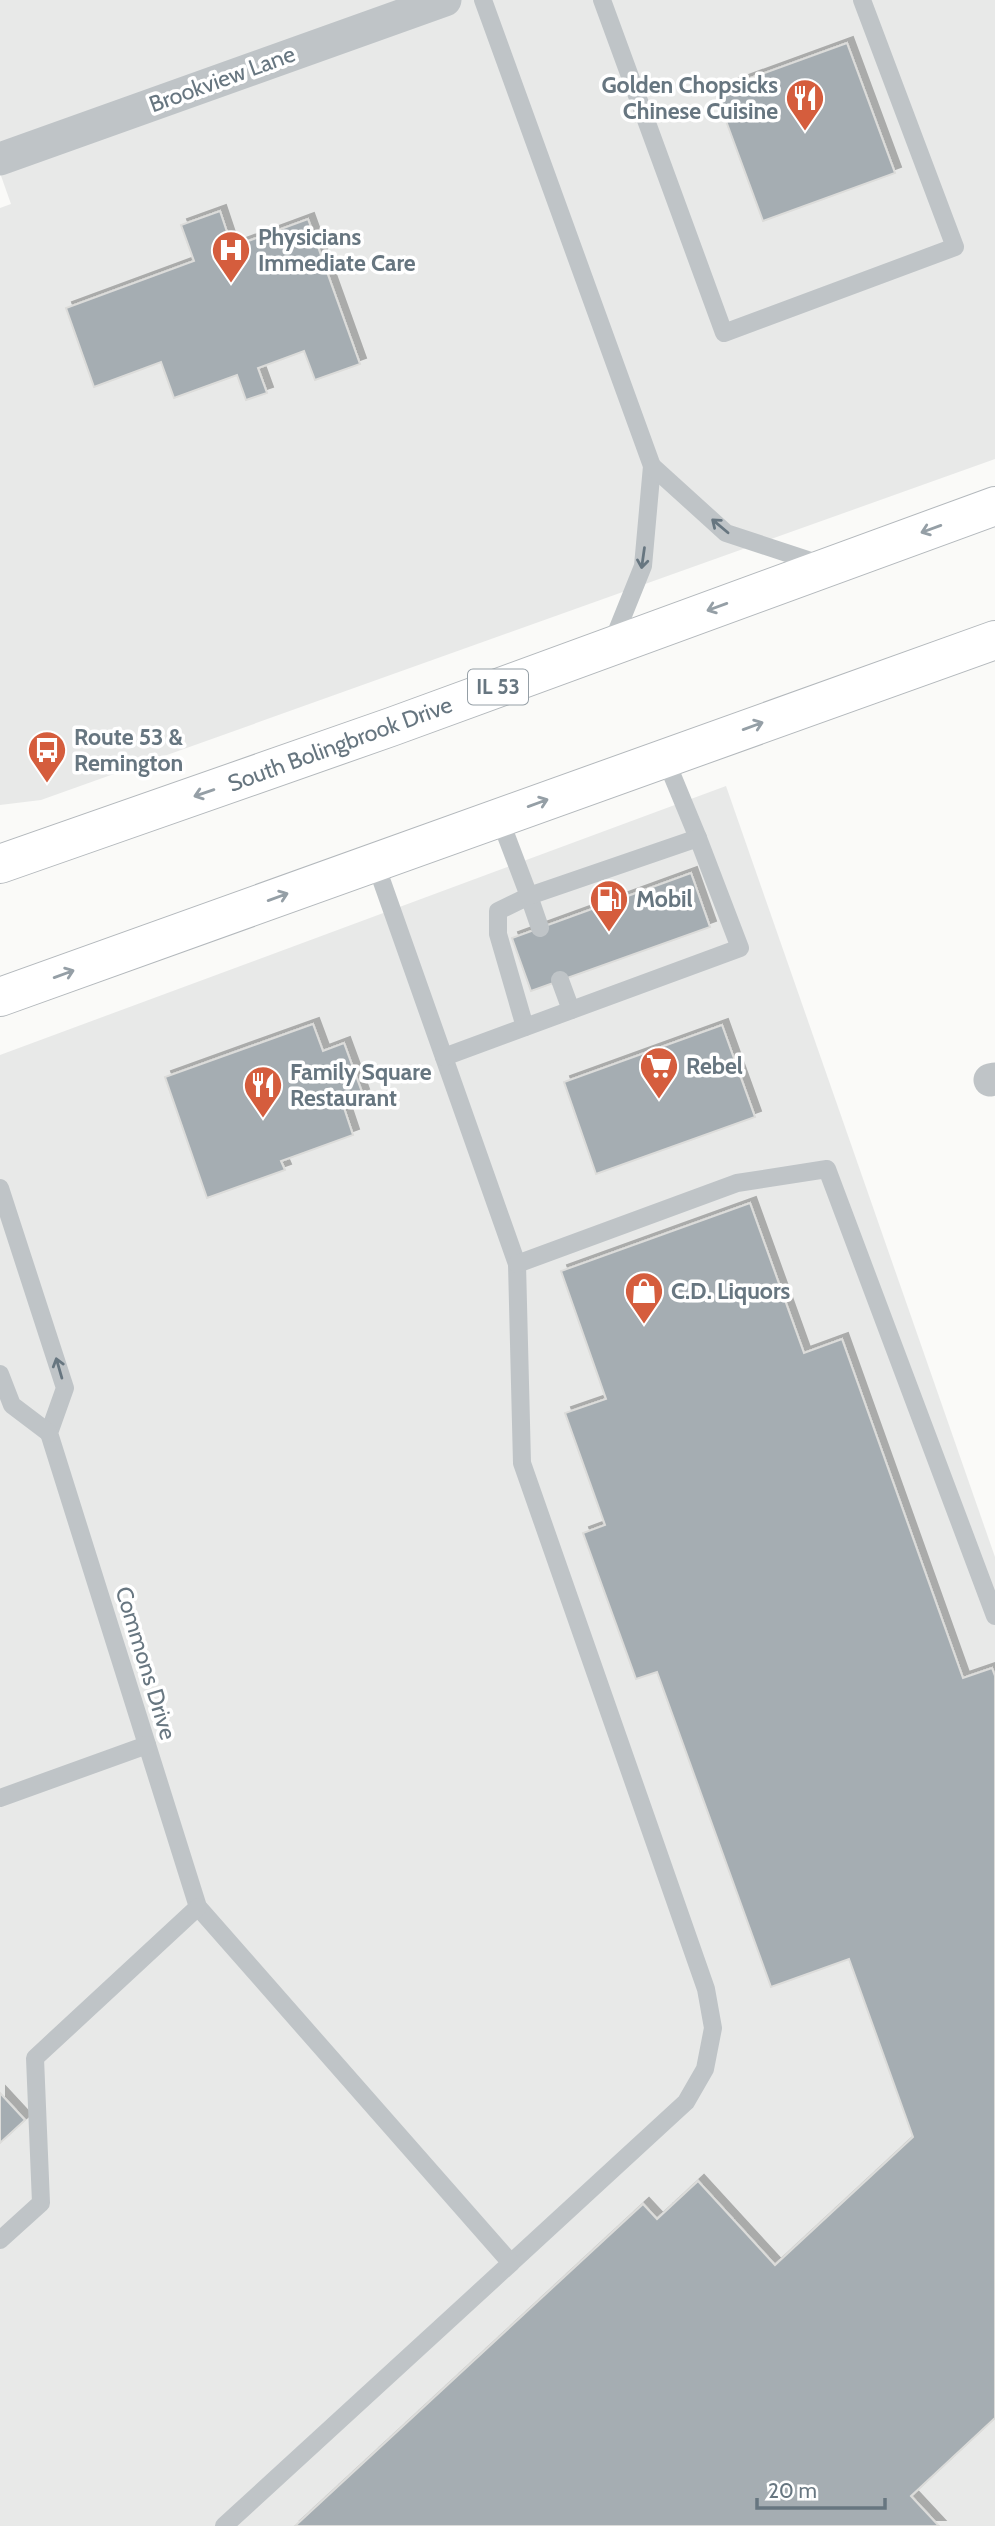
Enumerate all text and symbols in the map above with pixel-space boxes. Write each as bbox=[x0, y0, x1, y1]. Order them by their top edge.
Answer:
street label: Brookview Lane bbox=[145, 40, 299, 118]
place label: Golden Chopsicks Chinese Cuisine bbox=[601, 71, 778, 125]
restaurant icon: Golden Chopsicks Chinese Cuisine bbox=[784, 77, 826, 132]
place label: Physicians Immediate Care bbox=[258, 223, 416, 277]
hospital icon: Physicians Immediate Care bbox=[210, 229, 252, 284]
one-way arrow bbox=[711, 518, 729, 534]
one-way arrow bbox=[920, 524, 942, 536]
one-way arrow bbox=[636, 546, 649, 569]
one-way arrow bbox=[707, 602, 729, 615]
road number: IL 53 bbox=[468, 670, 528, 704]
street label: South Bolingbrook Drive bbox=[224, 690, 456, 798]
one-way arrow bbox=[741, 719, 763, 731]
place label: Route 53 & Remington bbox=[74, 723, 184, 777]
bus stop icon: Route 53 & Remington bbox=[26, 729, 68, 784]
one-way arrow bbox=[193, 788, 215, 800]
one-way arrow bbox=[527, 796, 549, 808]
fuel station icon: Mobil bbox=[588, 878, 630, 933]
place label: Mobil bbox=[636, 885, 693, 913]
one-way arrow bbox=[267, 890, 289, 902]
one-way arrow bbox=[53, 967, 75, 979]
supermarket icon: Rebel bbox=[638, 1045, 680, 1100]
place label: Rebel bbox=[686, 1052, 743, 1080]
place label: Family Square Restaurant bbox=[290, 1058, 432, 1112]
restaurant icon: Family Square Restaurant bbox=[242, 1064, 284, 1119]
shop icon: C.D. Liquors bbox=[623, 1270, 665, 1325]
place label: C.D. Liquors bbox=[671, 1277, 791, 1305]
one-way arrow bbox=[51, 1357, 64, 1379]
street label: Commons Drive bbox=[109, 1583, 183, 1743]
scale bar bbox=[757, 2466, 885, 2510]
text: 20 m bbox=[768, 2478, 817, 2503]

